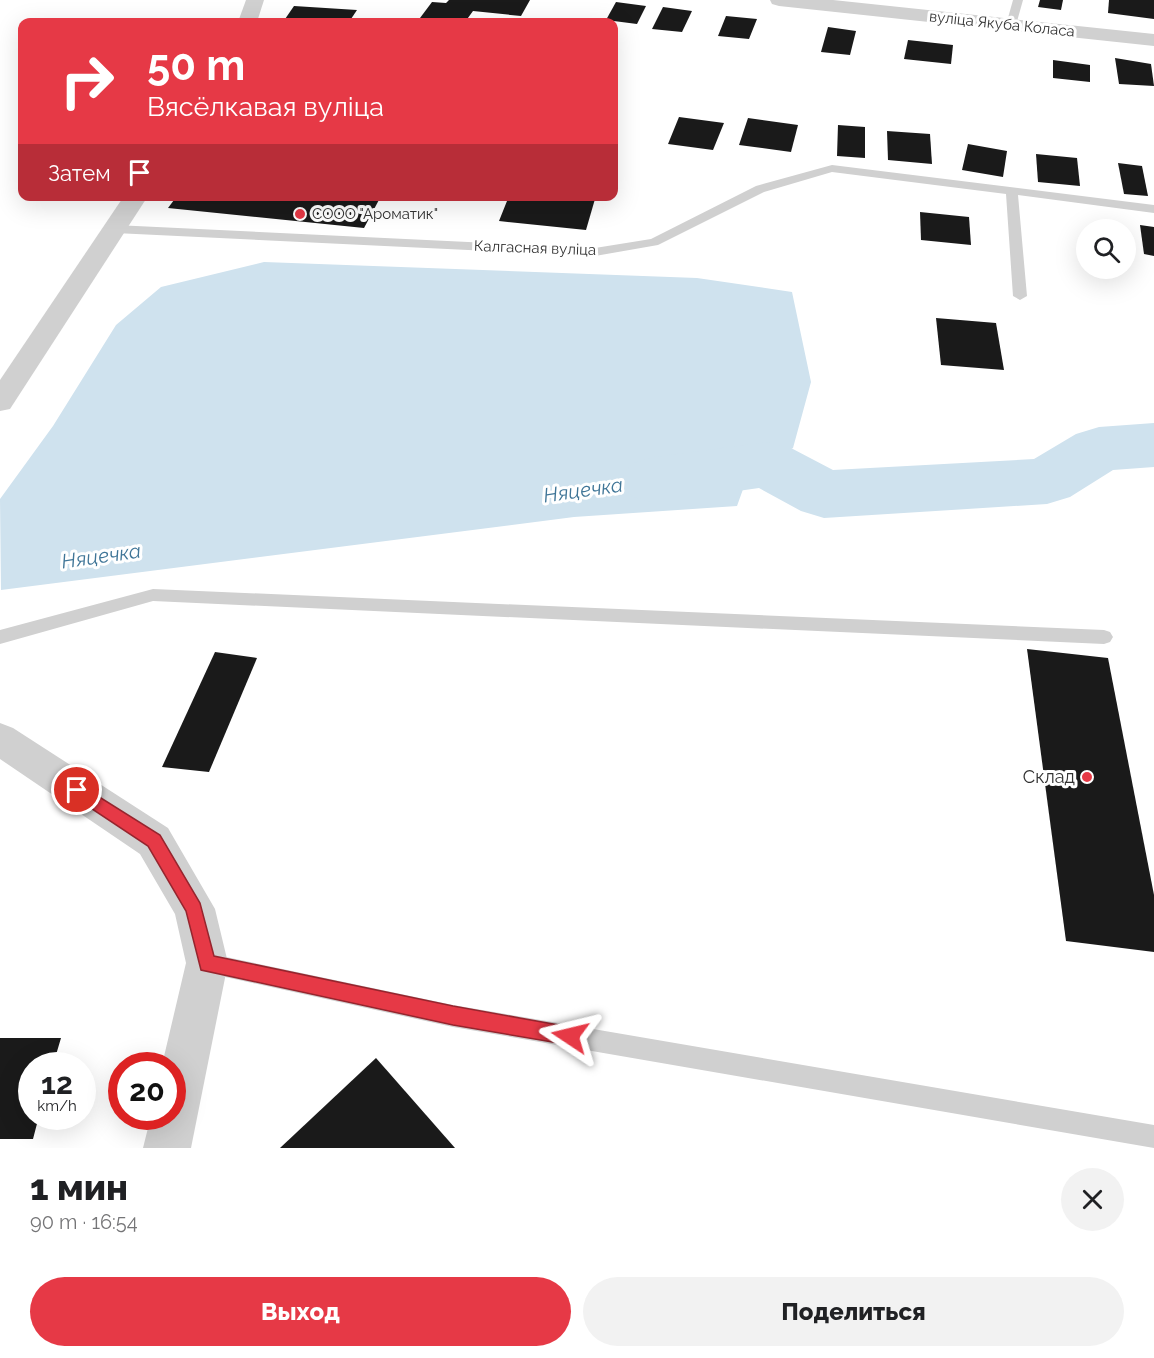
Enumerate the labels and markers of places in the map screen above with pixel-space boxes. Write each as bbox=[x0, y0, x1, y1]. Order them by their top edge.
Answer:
place label: СООО "Ароматик" bbox=[312, 205, 438, 223]
marker: СООО "Ароматик" bbox=[293, 207, 307, 221]
pin bbox=[51, 764, 102, 815]
place label: Склад bbox=[1023, 766, 1075, 787]
marker: Склад bbox=[1080, 770, 1094, 784]

